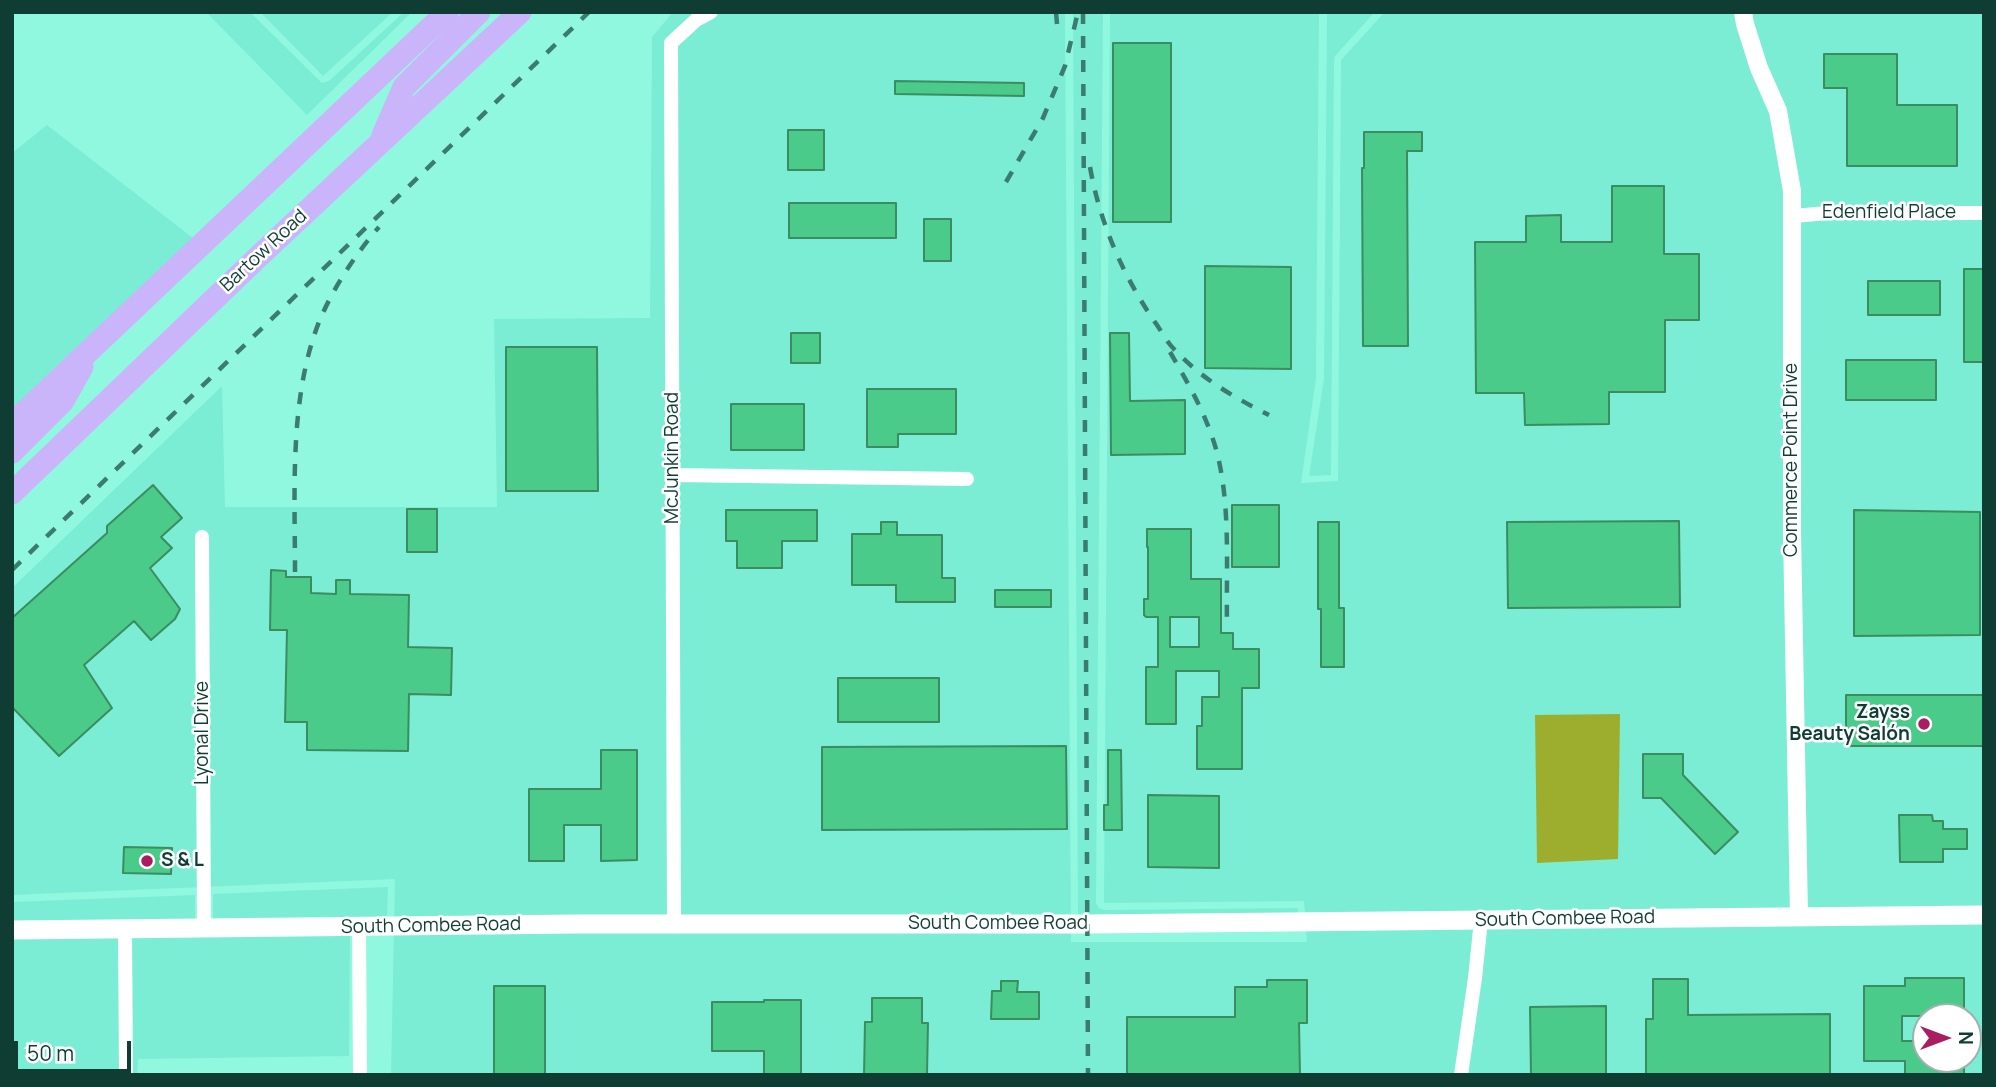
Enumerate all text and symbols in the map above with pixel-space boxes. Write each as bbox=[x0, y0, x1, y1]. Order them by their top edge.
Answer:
street label: Edenfield Place bbox=[1822, 202, 1956, 224]
street label: Bartow Road bbox=[216, 205, 312, 297]
street label: Commerce Point Drive bbox=[1781, 363, 1803, 557]
street label: McJunkin Road bbox=[662, 392, 684, 524]
street label: Lyonal Drive bbox=[192, 681, 214, 785]
place label: Zayss Beauty Salón bbox=[1789, 702, 1910, 746]
marker: Zayss Beauty Salón bbox=[1916, 716, 1932, 732]
place label: S & L bbox=[161, 850, 204, 872]
marker: S & L bbox=[139, 853, 155, 869]
street label: South Combee Road bbox=[1475, 906, 1655, 932]
street label: South Combee Road bbox=[341, 913, 521, 939]
street label: South Combee Road bbox=[908, 913, 1088, 935]
north arrow bbox=[1912, 1003, 1982, 1073]
scale bar bbox=[18, 1028, 135, 1072]
text: N bbox=[1953, 1031, 1979, 1045]
text: 50 m bbox=[27, 1039, 74, 1067]

